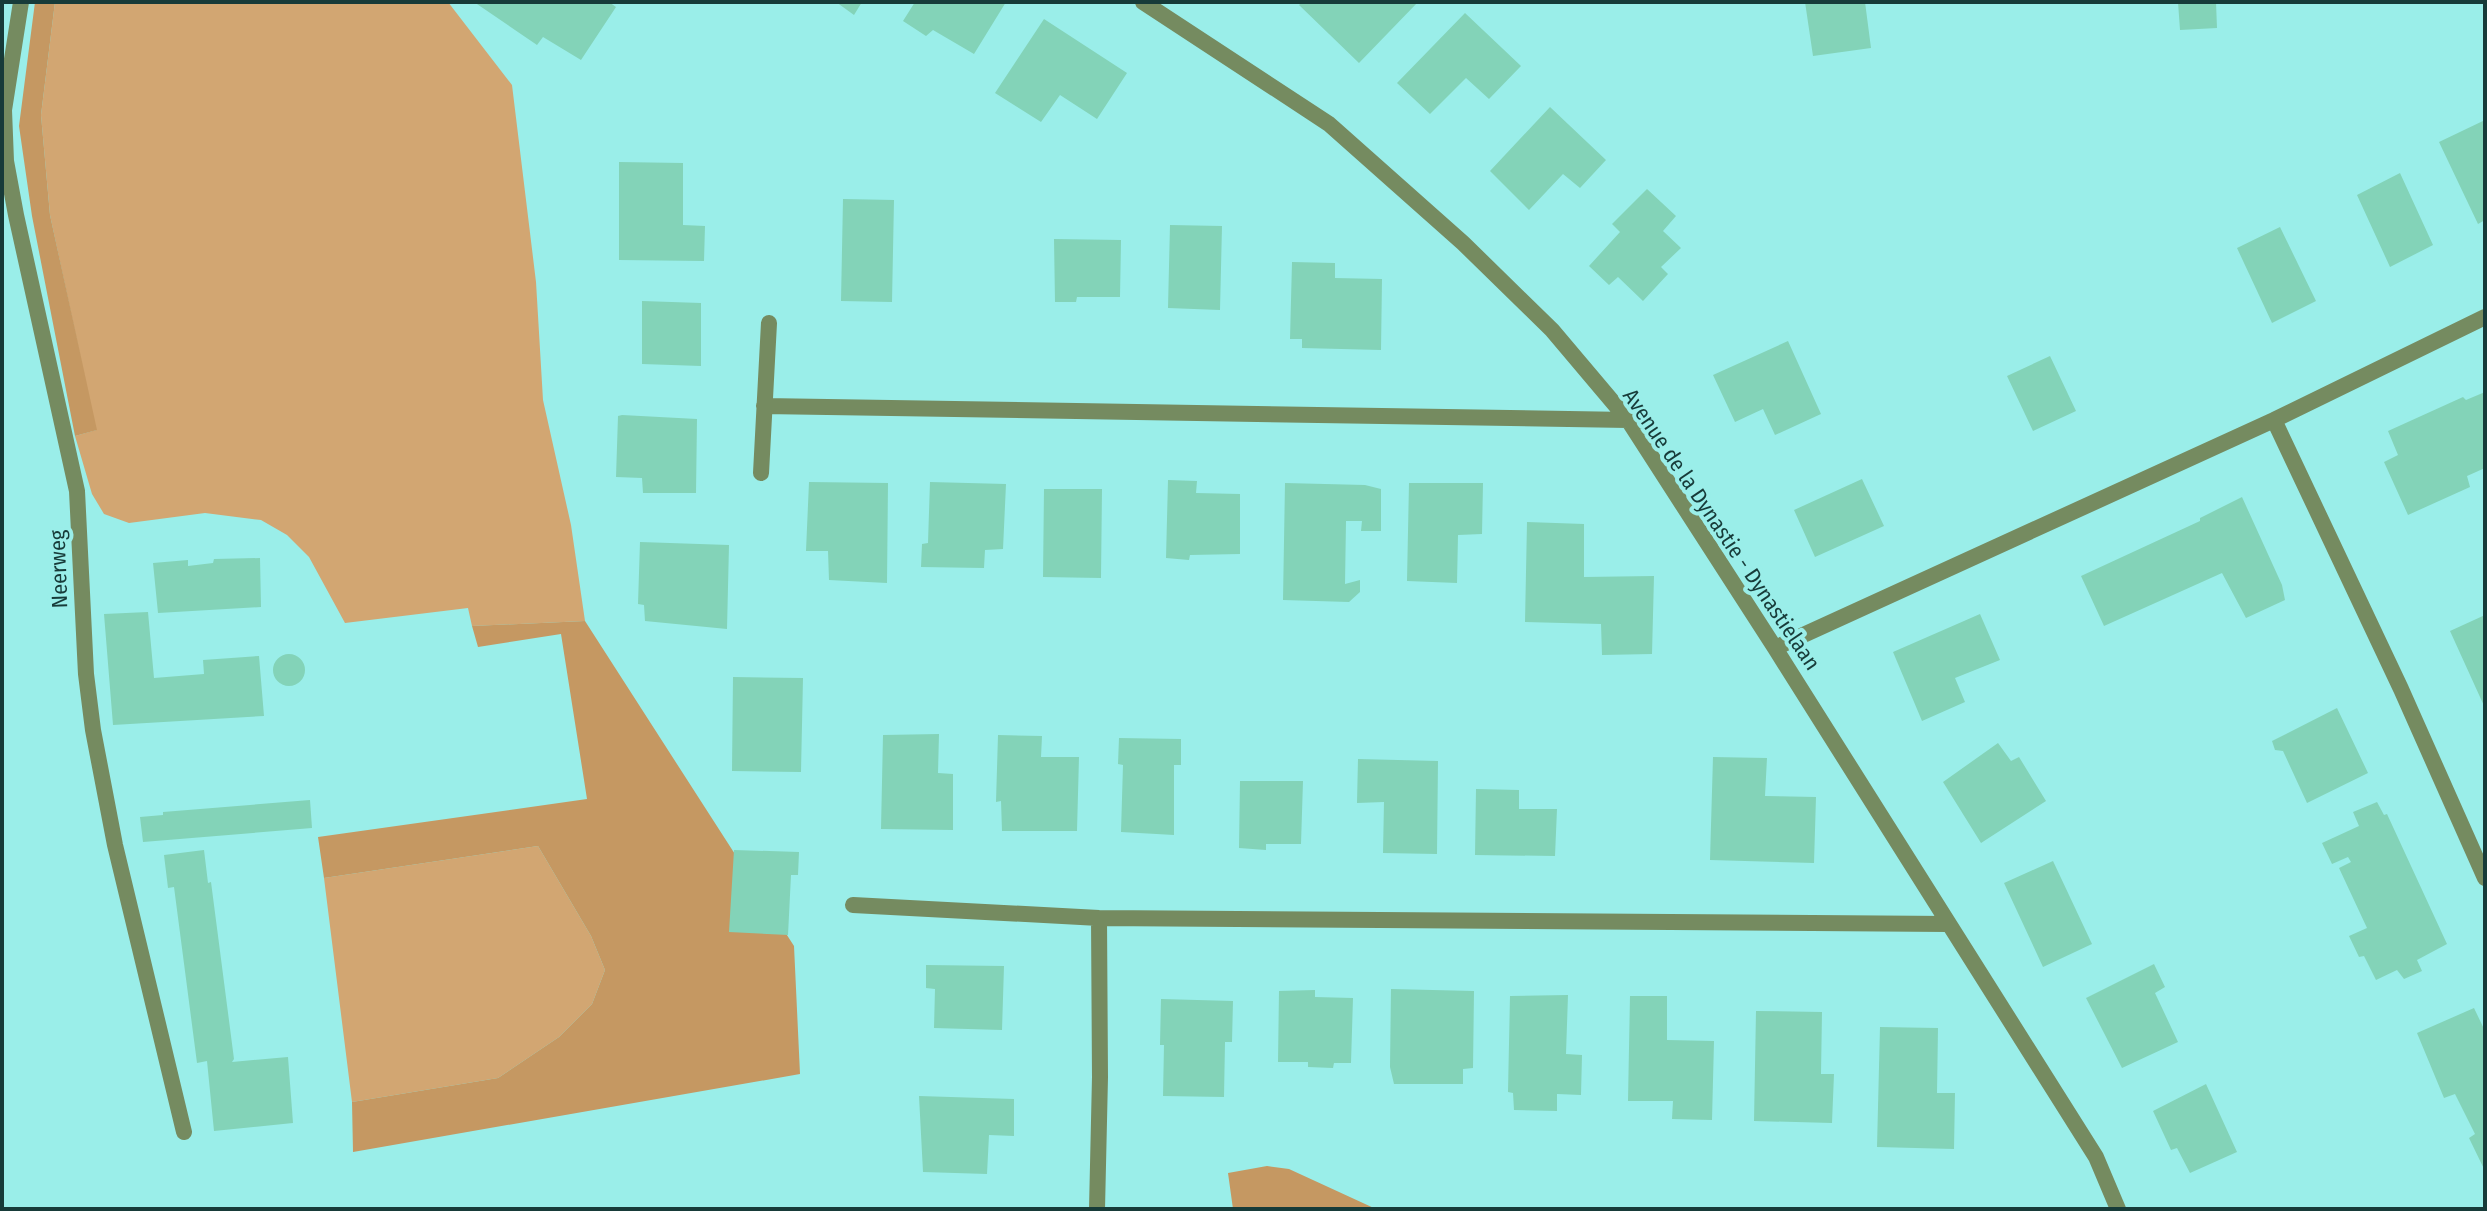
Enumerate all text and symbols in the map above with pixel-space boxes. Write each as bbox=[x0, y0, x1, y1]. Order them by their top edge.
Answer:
street label: Avenue de la Dynastie - Dynastielaan bbox=[1617, 383, 1826, 675]
street label: Neerweg bbox=[44, 529, 73, 609]

